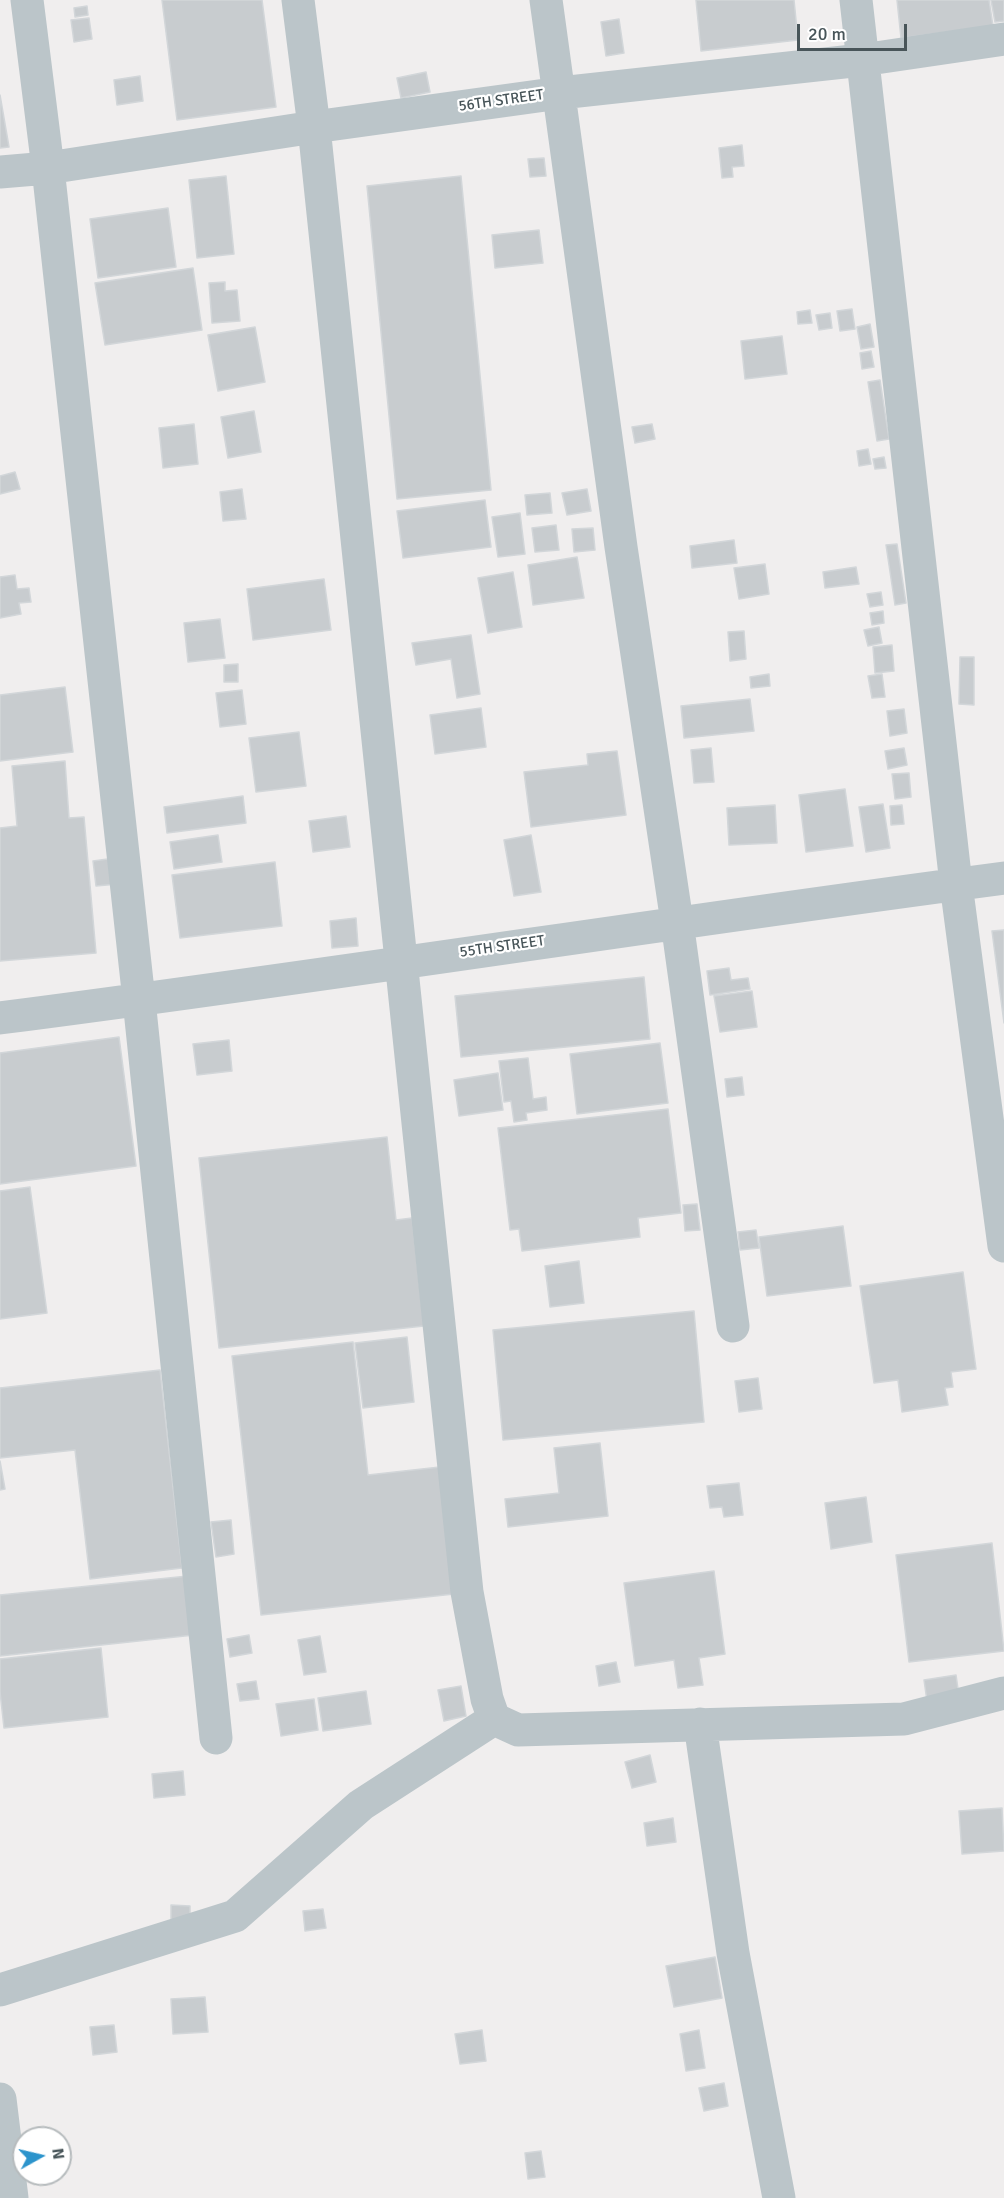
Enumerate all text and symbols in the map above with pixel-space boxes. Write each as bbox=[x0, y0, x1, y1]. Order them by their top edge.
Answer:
scale bar bbox=[800, 12, 910, 50]
text: 20 m bbox=[808, 23, 846, 45]
street label: 56TH STREET bbox=[457, 86, 545, 116]
street label: 55TH STREET bbox=[458, 932, 546, 962]
north arrow bbox=[12, 2126, 72, 2186]
text: N bbox=[47, 2147, 69, 2161]

